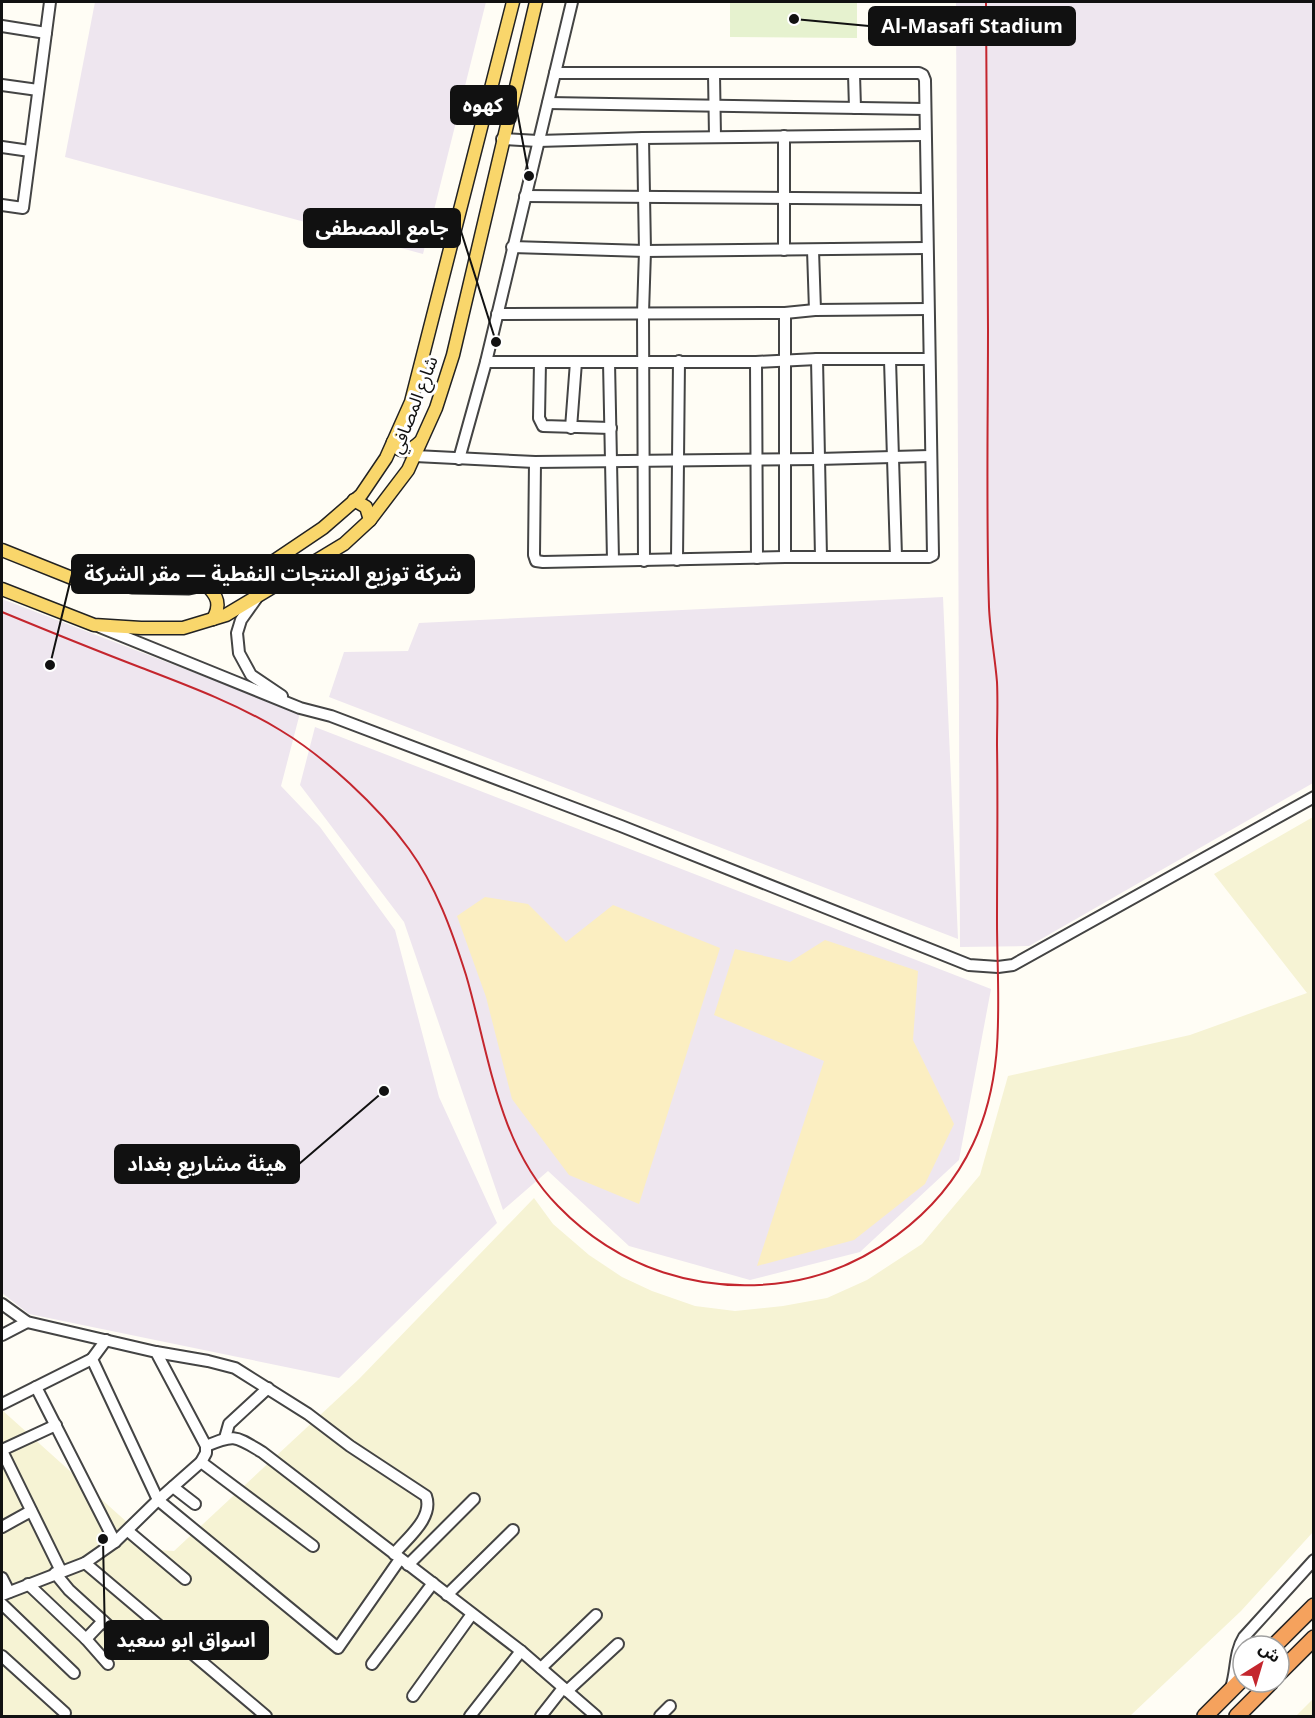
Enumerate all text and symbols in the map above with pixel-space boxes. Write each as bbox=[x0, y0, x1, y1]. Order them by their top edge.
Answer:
text: Al-Masafi Stadium bbox=[881, 6, 1063, 48]
callout: Al-Masafi Stadium bbox=[869, 7, 1075, 45]
text: كهوه bbox=[463, 85, 504, 127]
callout: كهوه bbox=[451, 86, 516, 124]
text: جامع المصطفى bbox=[316, 208, 449, 250]
callout: جامع المصطفى bbox=[304, 209, 460, 247]
street label: شارع المصافي bbox=[378, 350, 450, 460]
text: شركة توزيع المنتجات النفطية — مقر الشركة bbox=[84, 554, 462, 596]
callout: شركة توزيع المنتجات النفطية — مقر الشركة bbox=[72, 555, 474, 593]
text: هيئة مشاريع بغداد bbox=[127, 1144, 287, 1186]
callout: هيئة مشاريع بغداد bbox=[115, 1145, 299, 1183]
text: اسواق ابو سعيد bbox=[116, 1620, 256, 1662]
callout: اسواق ابو سعيد bbox=[105, 1621, 268, 1659]
text: ش bbox=[1250, 1633, 1288, 1673]
north arrow bbox=[1231, 1634, 1291, 1694]

